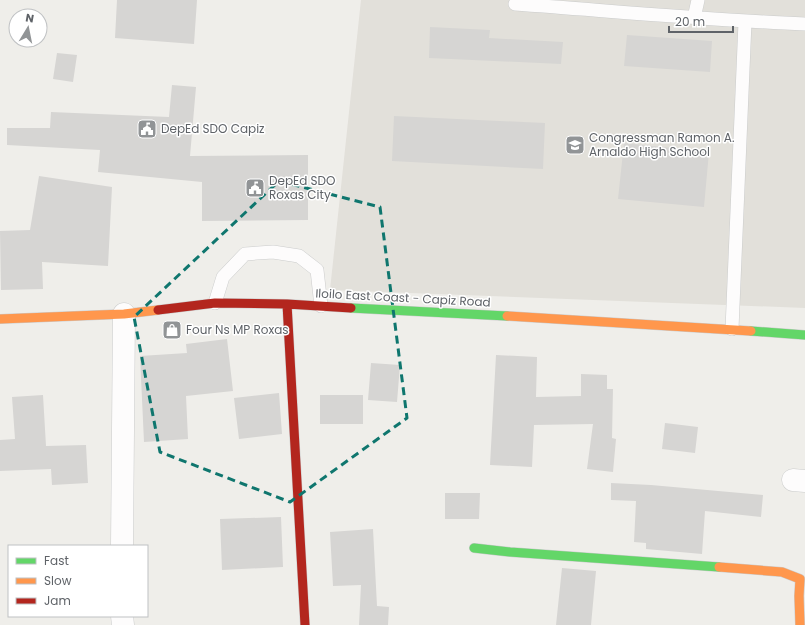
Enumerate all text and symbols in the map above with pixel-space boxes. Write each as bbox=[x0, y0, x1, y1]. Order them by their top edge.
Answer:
north arrow bbox=[8, 8, 48, 48]
scale bar bbox=[669, 8, 733, 34]
text: N bbox=[24, 10, 35, 27]
text: 20 m bbox=[675, 13, 705, 30]
public building icon: DepEd SDO Capiz bbox=[136, 118, 158, 140]
place label: DepEd SDO Capiz bbox=[161, 120, 265, 137]
place label: Congressman Ramon A. Arnaldo High School bbox=[589, 129, 734, 160]
school or university icon: Congressman Ramon A. Arnaldo High School bbox=[564, 134, 586, 156]
place label: DepEd SDO Roxas City bbox=[269, 172, 335, 203]
public building icon: DepEd SDO Roxas City bbox=[244, 177, 266, 199]
street label: Iloilo East Coast - Capiz Road bbox=[315, 284, 491, 311]
shop icon: Four Ns MP Roxas bbox=[161, 319, 183, 341]
place label: Four Ns MP Roxas bbox=[186, 321, 289, 338]
legend bbox=[8, 545, 148, 617]
text: Fast bbox=[44, 552, 69, 569]
text: Slow bbox=[44, 572, 72, 589]
text: Jam bbox=[44, 592, 71, 609]

